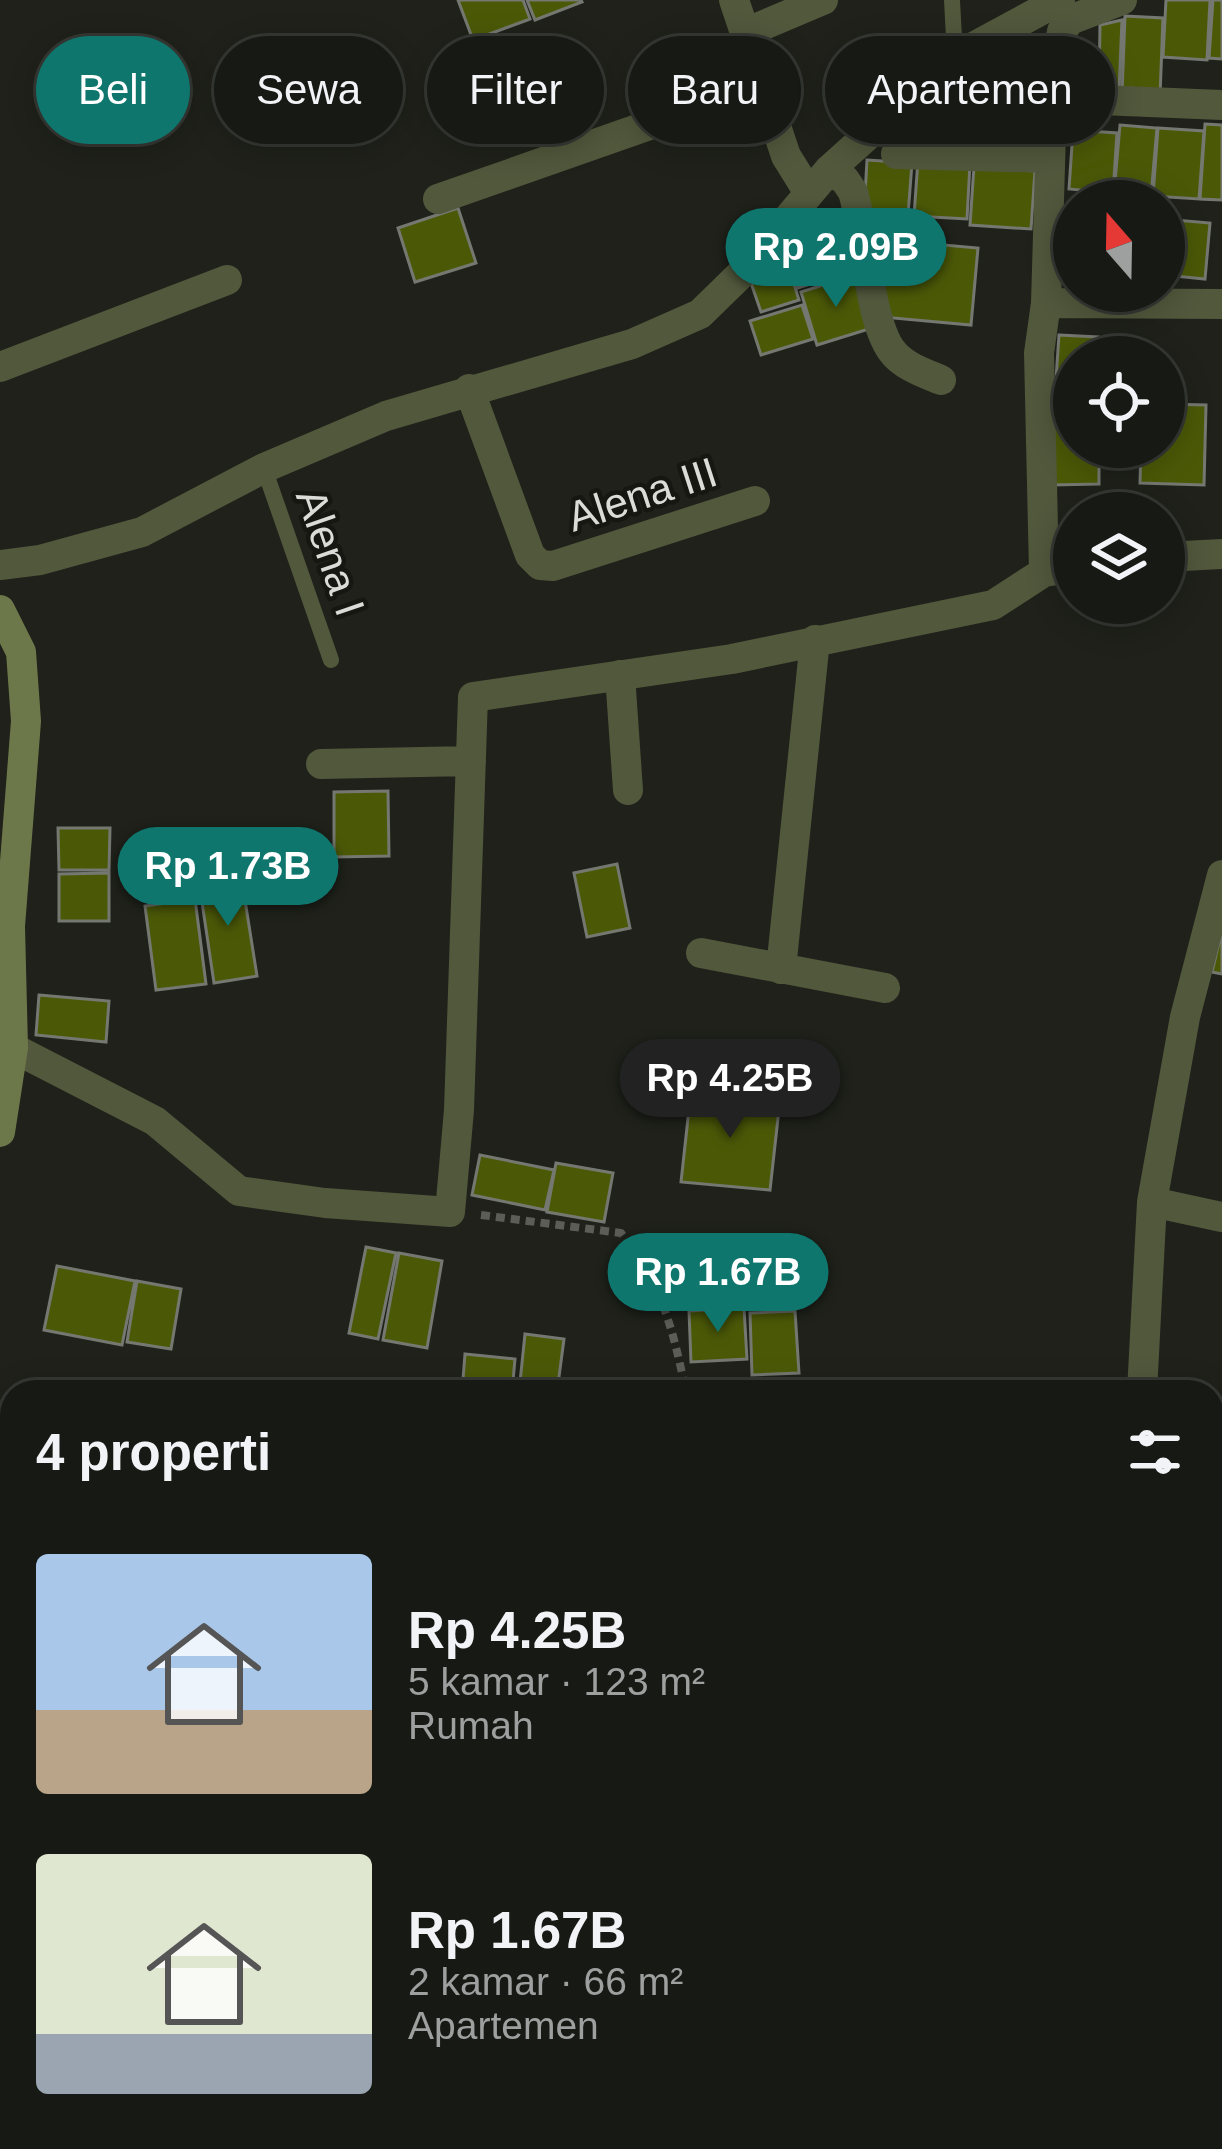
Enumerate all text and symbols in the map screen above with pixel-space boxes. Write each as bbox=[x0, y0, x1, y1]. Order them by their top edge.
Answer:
chip: Beli bbox=[36, 36, 190, 144]
chip: Sewa bbox=[214, 36, 403, 144]
chip: Filter bbox=[427, 36, 604, 144]
chip: Baru bbox=[628, 36, 801, 144]
chip: Apartemen bbox=[825, 36, 1115, 144]
north arrow bbox=[1053, 180, 1185, 312]
map controls bbox=[1053, 180, 1185, 624]
pin: Rp 2.09B bbox=[712, 208, 960, 310]
text: Rp 2.09B bbox=[753, 225, 919, 268]
button: locate bbox=[1053, 336, 1185, 468]
street label: Alena III bbox=[562, 448, 723, 541]
street label: Alena I bbox=[287, 483, 374, 622]
button: layers bbox=[1053, 492, 1185, 624]
pin: Rp 1.73B bbox=[104, 827, 352, 929]
text: Rp 1.73B bbox=[145, 844, 311, 887]
pin: Rp 4.25B bbox=[606, 1039, 854, 1141]
text: Rp 4.25B bbox=[647, 1056, 813, 1099]
pin: Rp 1.67B bbox=[594, 1233, 842, 1335]
text: Rp 1.67B bbox=[635, 1250, 801, 1293]
icon: filters bbox=[1122, 1419, 1188, 1485]
text: 4 properti bbox=[36, 1424, 271, 1481]
icon: home bbox=[132, 1602, 276, 1746]
text: Rp 4.25B bbox=[408, 1602, 626, 1659]
text: 5 kamar · 123 m² bbox=[408, 1660, 705, 1703]
text: Rumah bbox=[408, 1704, 534, 1747]
icon: home bbox=[132, 1902, 276, 2046]
text: Rp 1.67B bbox=[408, 1902, 626, 1959]
text: 2 kamar · 66 m² bbox=[408, 1960, 683, 2003]
text: Apartemen bbox=[408, 2004, 599, 2047]

